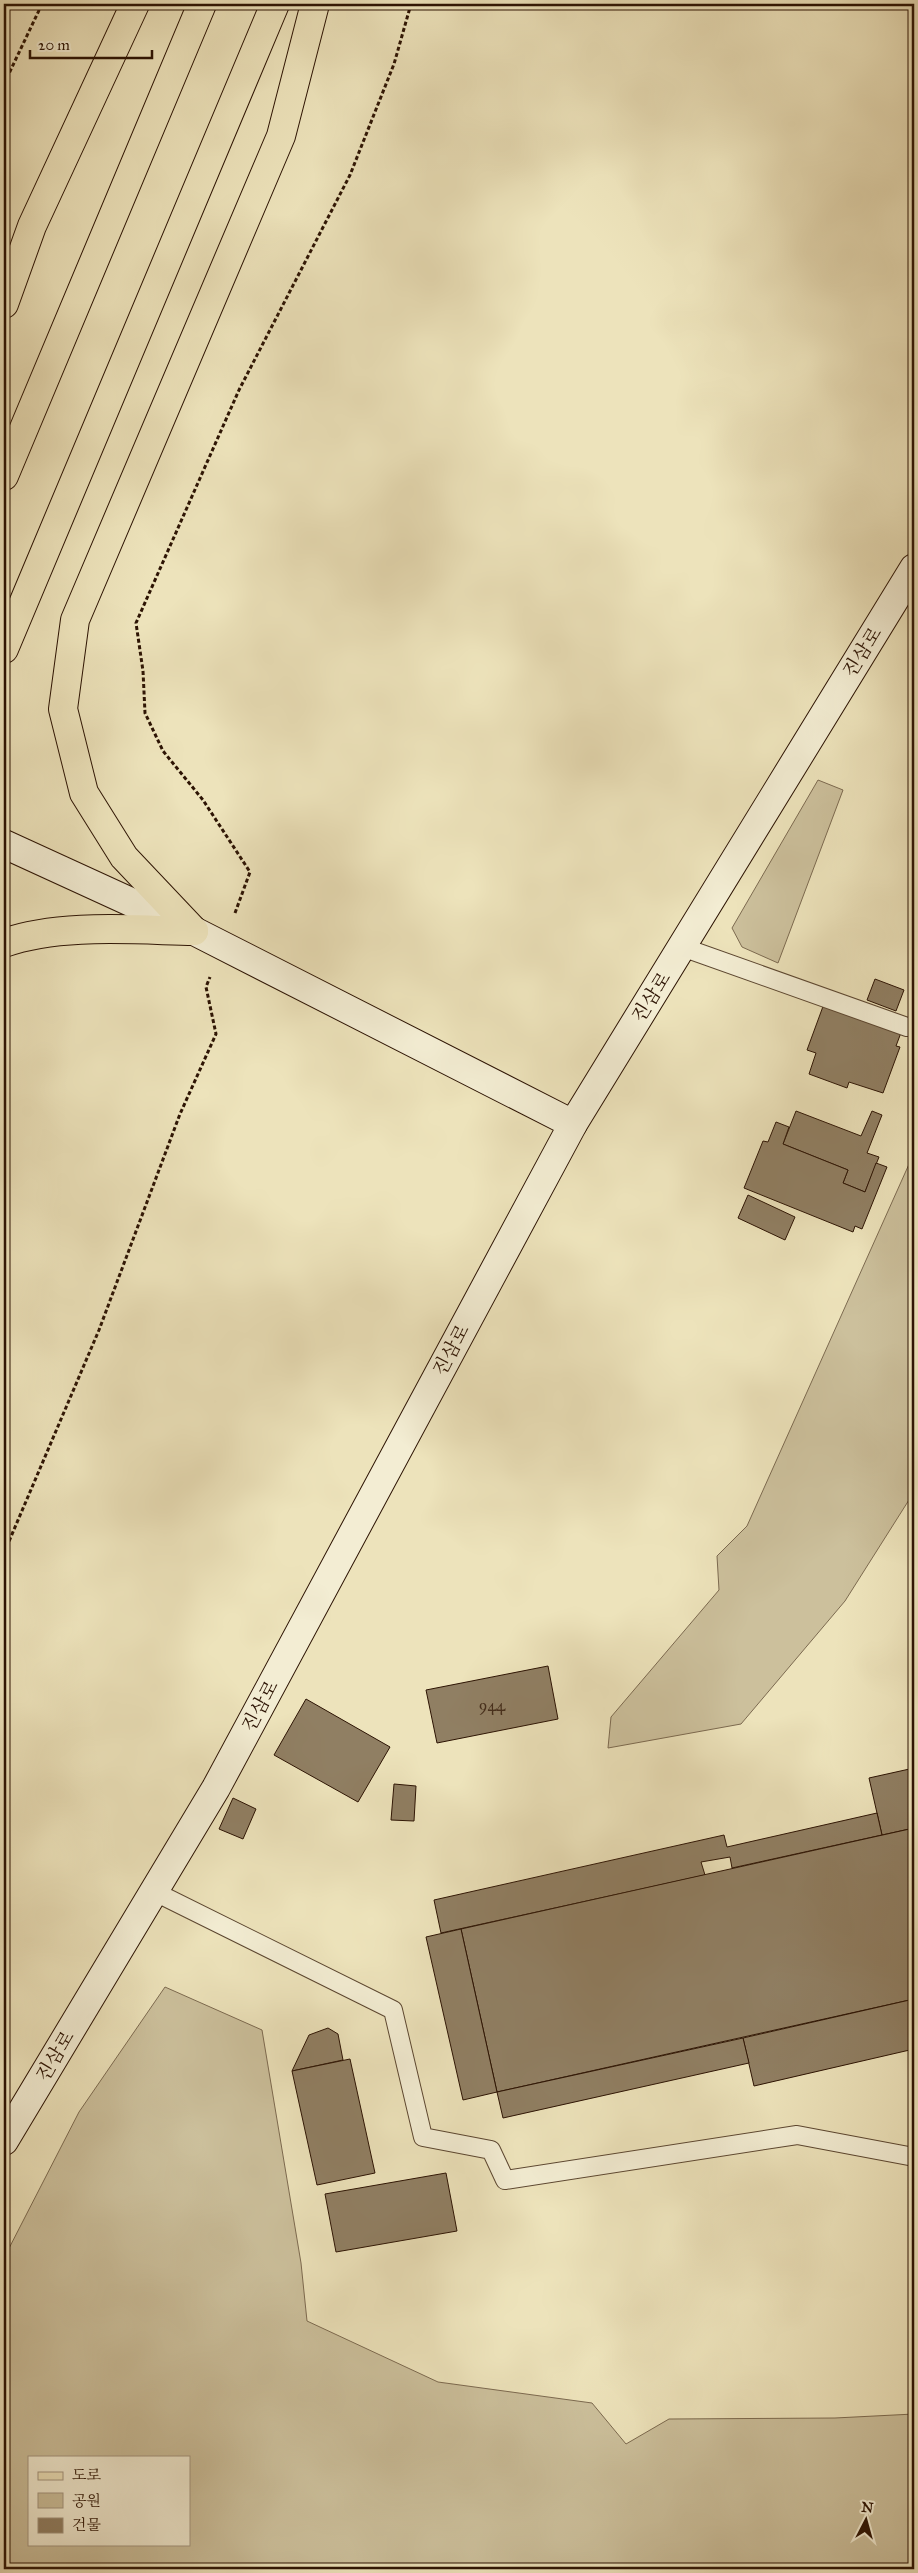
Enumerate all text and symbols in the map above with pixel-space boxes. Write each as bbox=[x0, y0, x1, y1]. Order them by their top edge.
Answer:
scale bar bbox=[30, 28, 152, 60]
text: 20 m bbox=[38, 36, 70, 54]
street label: 진삼로 bbox=[838, 623, 886, 681]
street label: 진삼로 bbox=[627, 968, 675, 1026]
street label: 진삼로 bbox=[428, 1320, 474, 1380]
street label: 진삼로 bbox=[237, 1676, 283, 1736]
house number: 944 bbox=[479, 1696, 506, 1715]
street label: 진삼로 bbox=[31, 2026, 79, 2086]
legend bbox=[28, 2456, 190, 2546]
text: 도로 bbox=[72, 2466, 101, 2484]
text: 공원 bbox=[72, 2492, 101, 2510]
north arrow bbox=[840, 2496, 890, 2546]
text: N bbox=[861, 2498, 874, 2517]
text: 건물 bbox=[72, 2516, 101, 2534]

